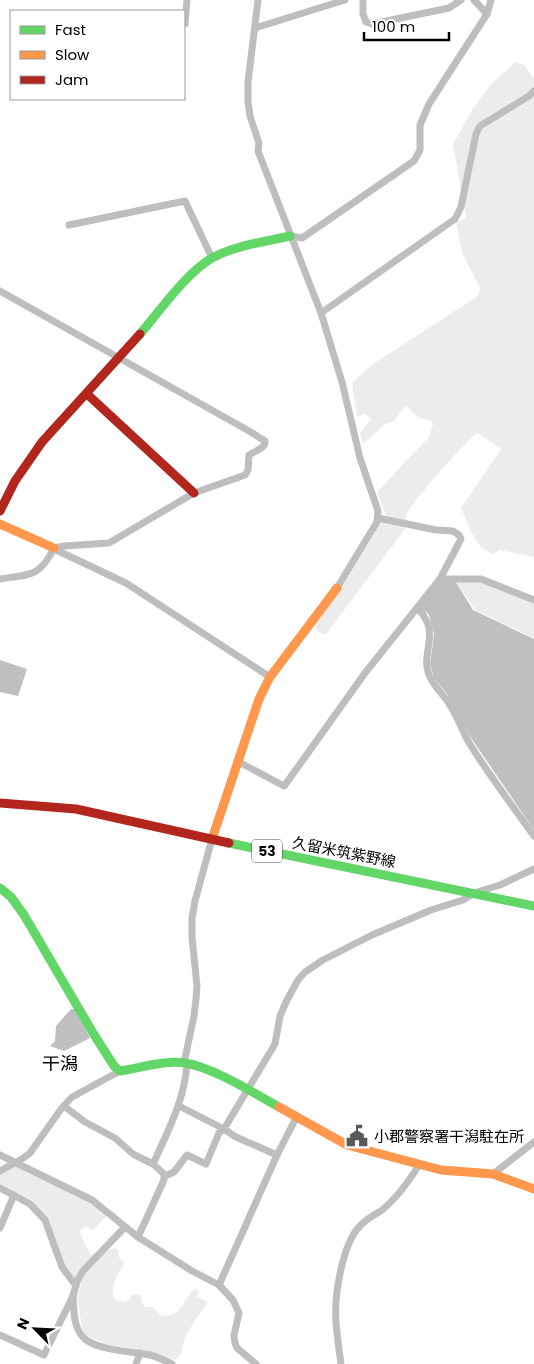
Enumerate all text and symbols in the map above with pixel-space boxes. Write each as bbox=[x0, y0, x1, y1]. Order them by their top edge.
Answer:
legend bbox=[10, 10, 185, 100]
scale bar bbox=[364, 10, 449, 42]
text: 100 m bbox=[372, 16, 415, 37]
text: Fast bbox=[55, 19, 86, 40]
text: Slow bbox=[55, 44, 90, 65]
text: Jam bbox=[55, 69, 89, 90]
street label: 久留米筑紫野線 bbox=[290, 832, 398, 872]
road number: 53 bbox=[252, 839, 282, 862]
district label: 干潟 bbox=[42, 1051, 78, 1076]
public building icon: 小郡警察署干潟駐在所 bbox=[344, 1123, 370, 1149]
place label: 小郡警察署干潟駐在所 bbox=[374, 1126, 524, 1147]
north arrow bbox=[10, 1304, 60, 1354]
text: N bbox=[12, 1315, 34, 1333]

